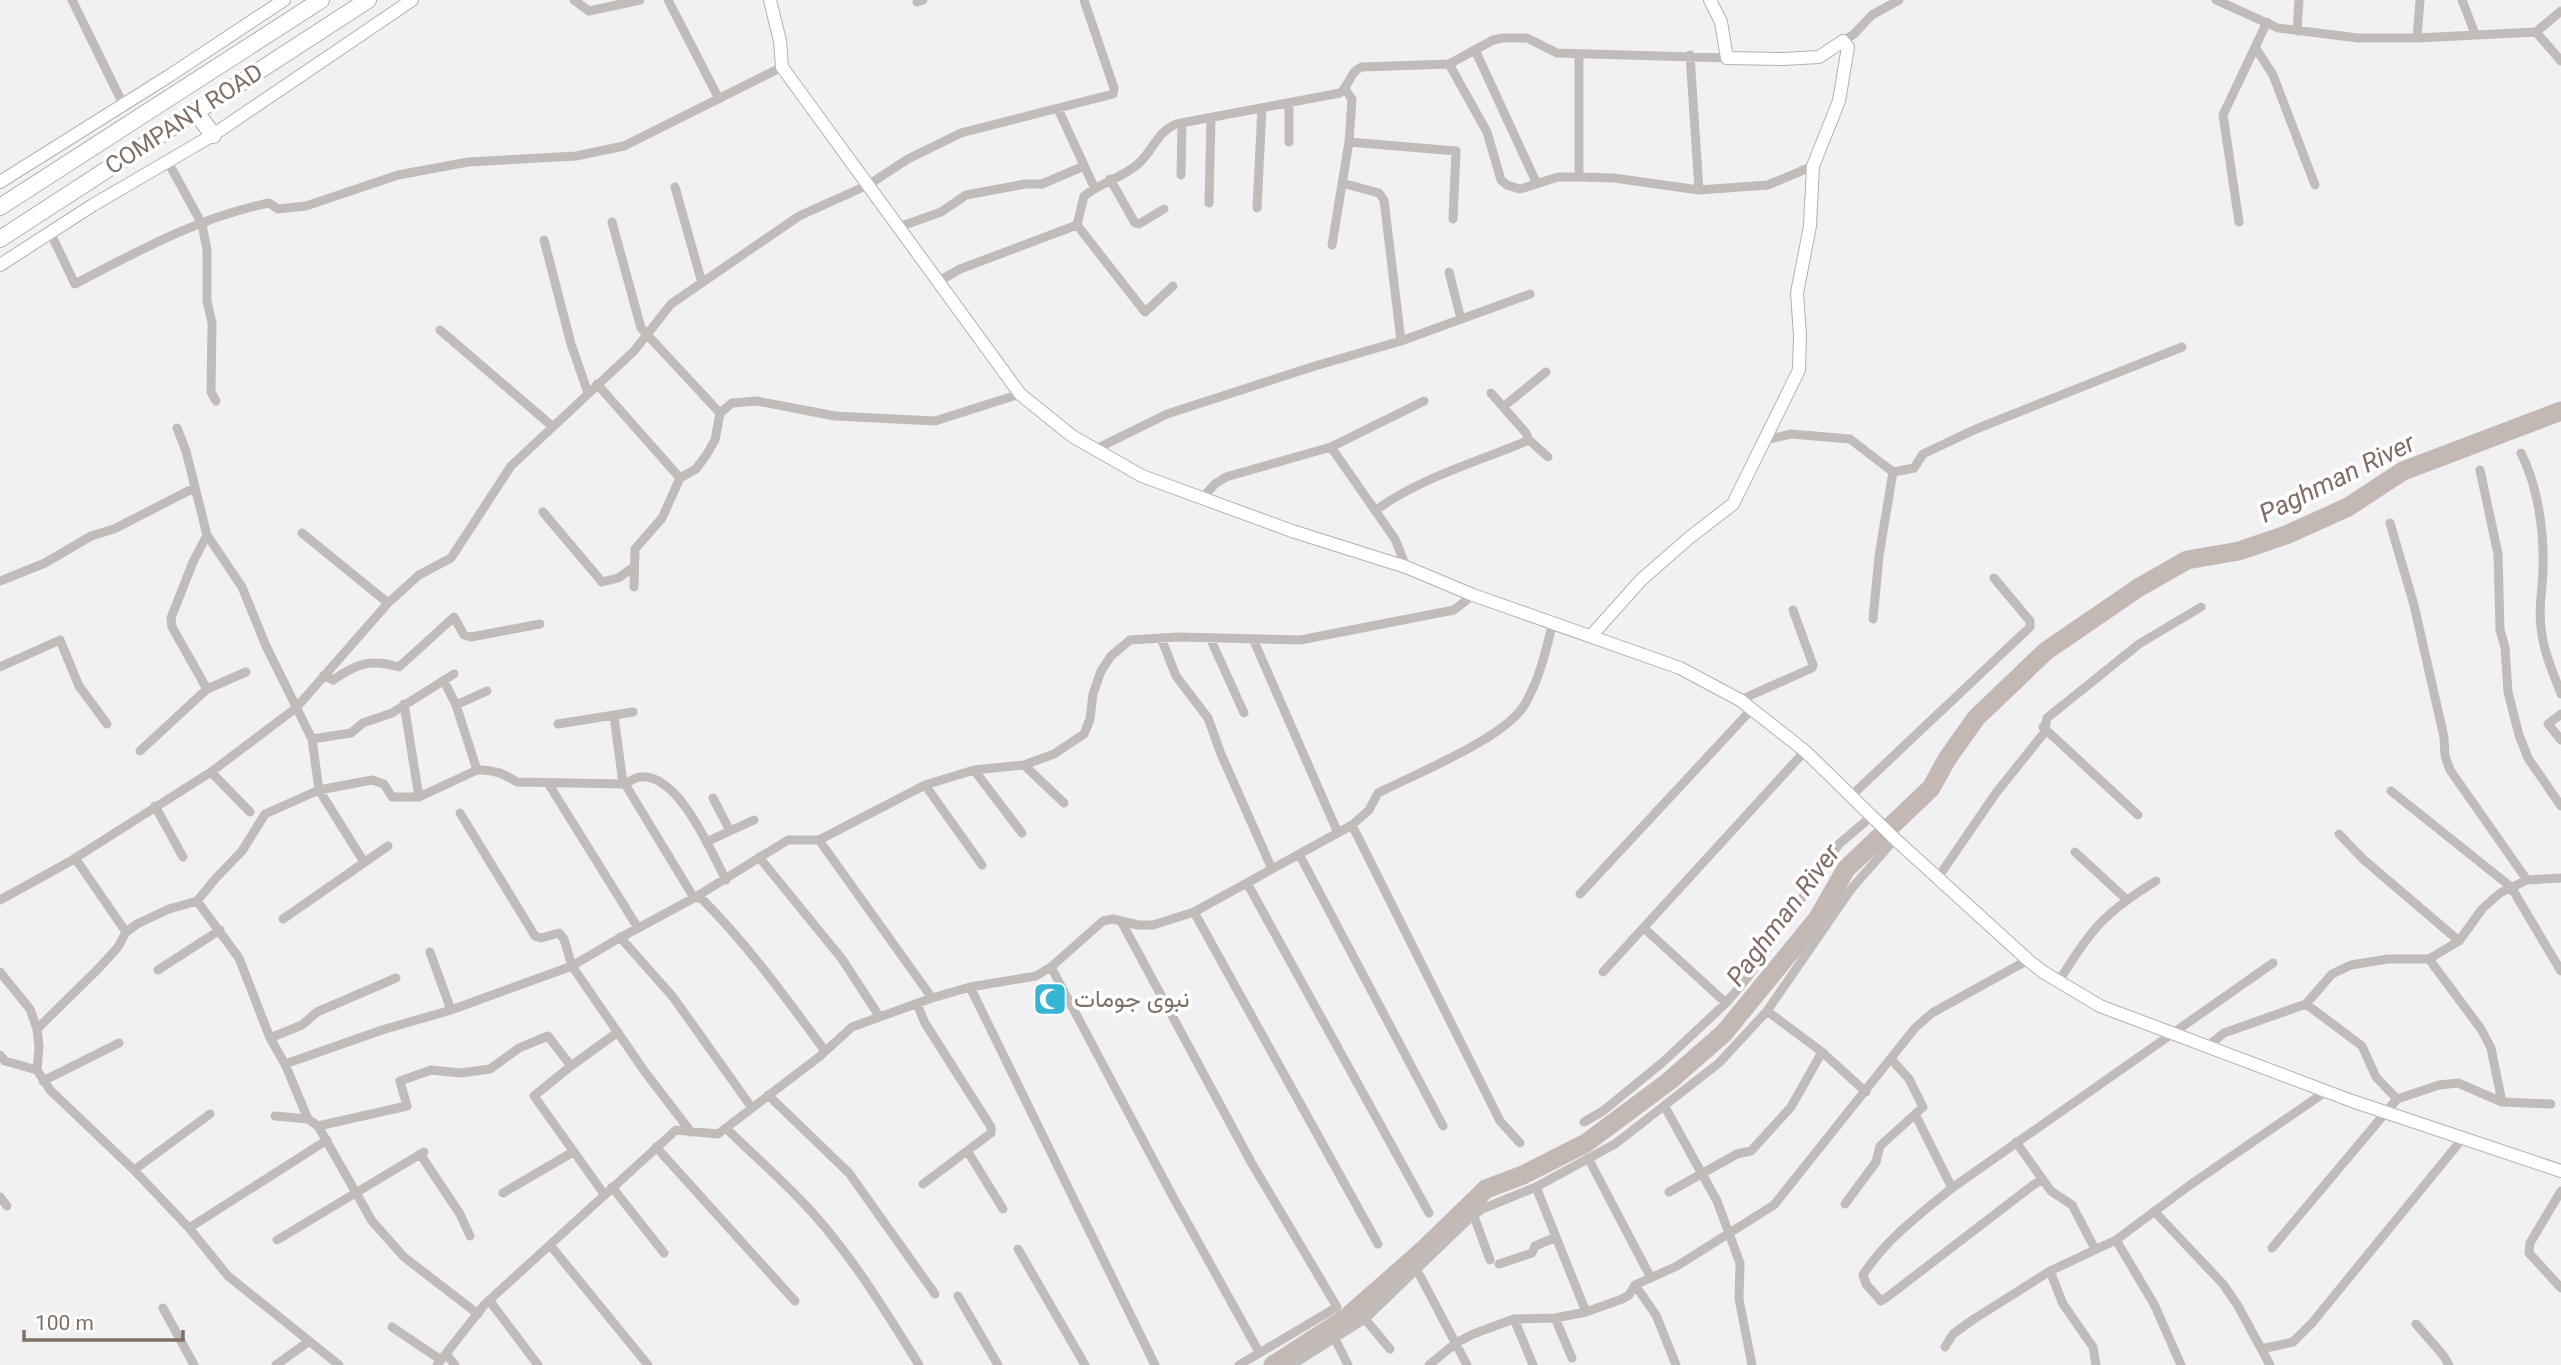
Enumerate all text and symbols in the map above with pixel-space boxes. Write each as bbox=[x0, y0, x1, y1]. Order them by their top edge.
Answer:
street label: COMPANY ROAD bbox=[100, 58, 268, 180]
water label: Paghman River bbox=[2254, 427, 2421, 529]
water label: Paghman River bbox=[1720, 837, 1847, 992]
mosque icon: نبوی جومات bbox=[1031, 980, 1069, 1018]
place label: نبوی جومات bbox=[1074, 985, 1190, 1014]
scale bar bbox=[24, 1298, 184, 1342]
text: 100 m bbox=[35, 1311, 94, 1335]

